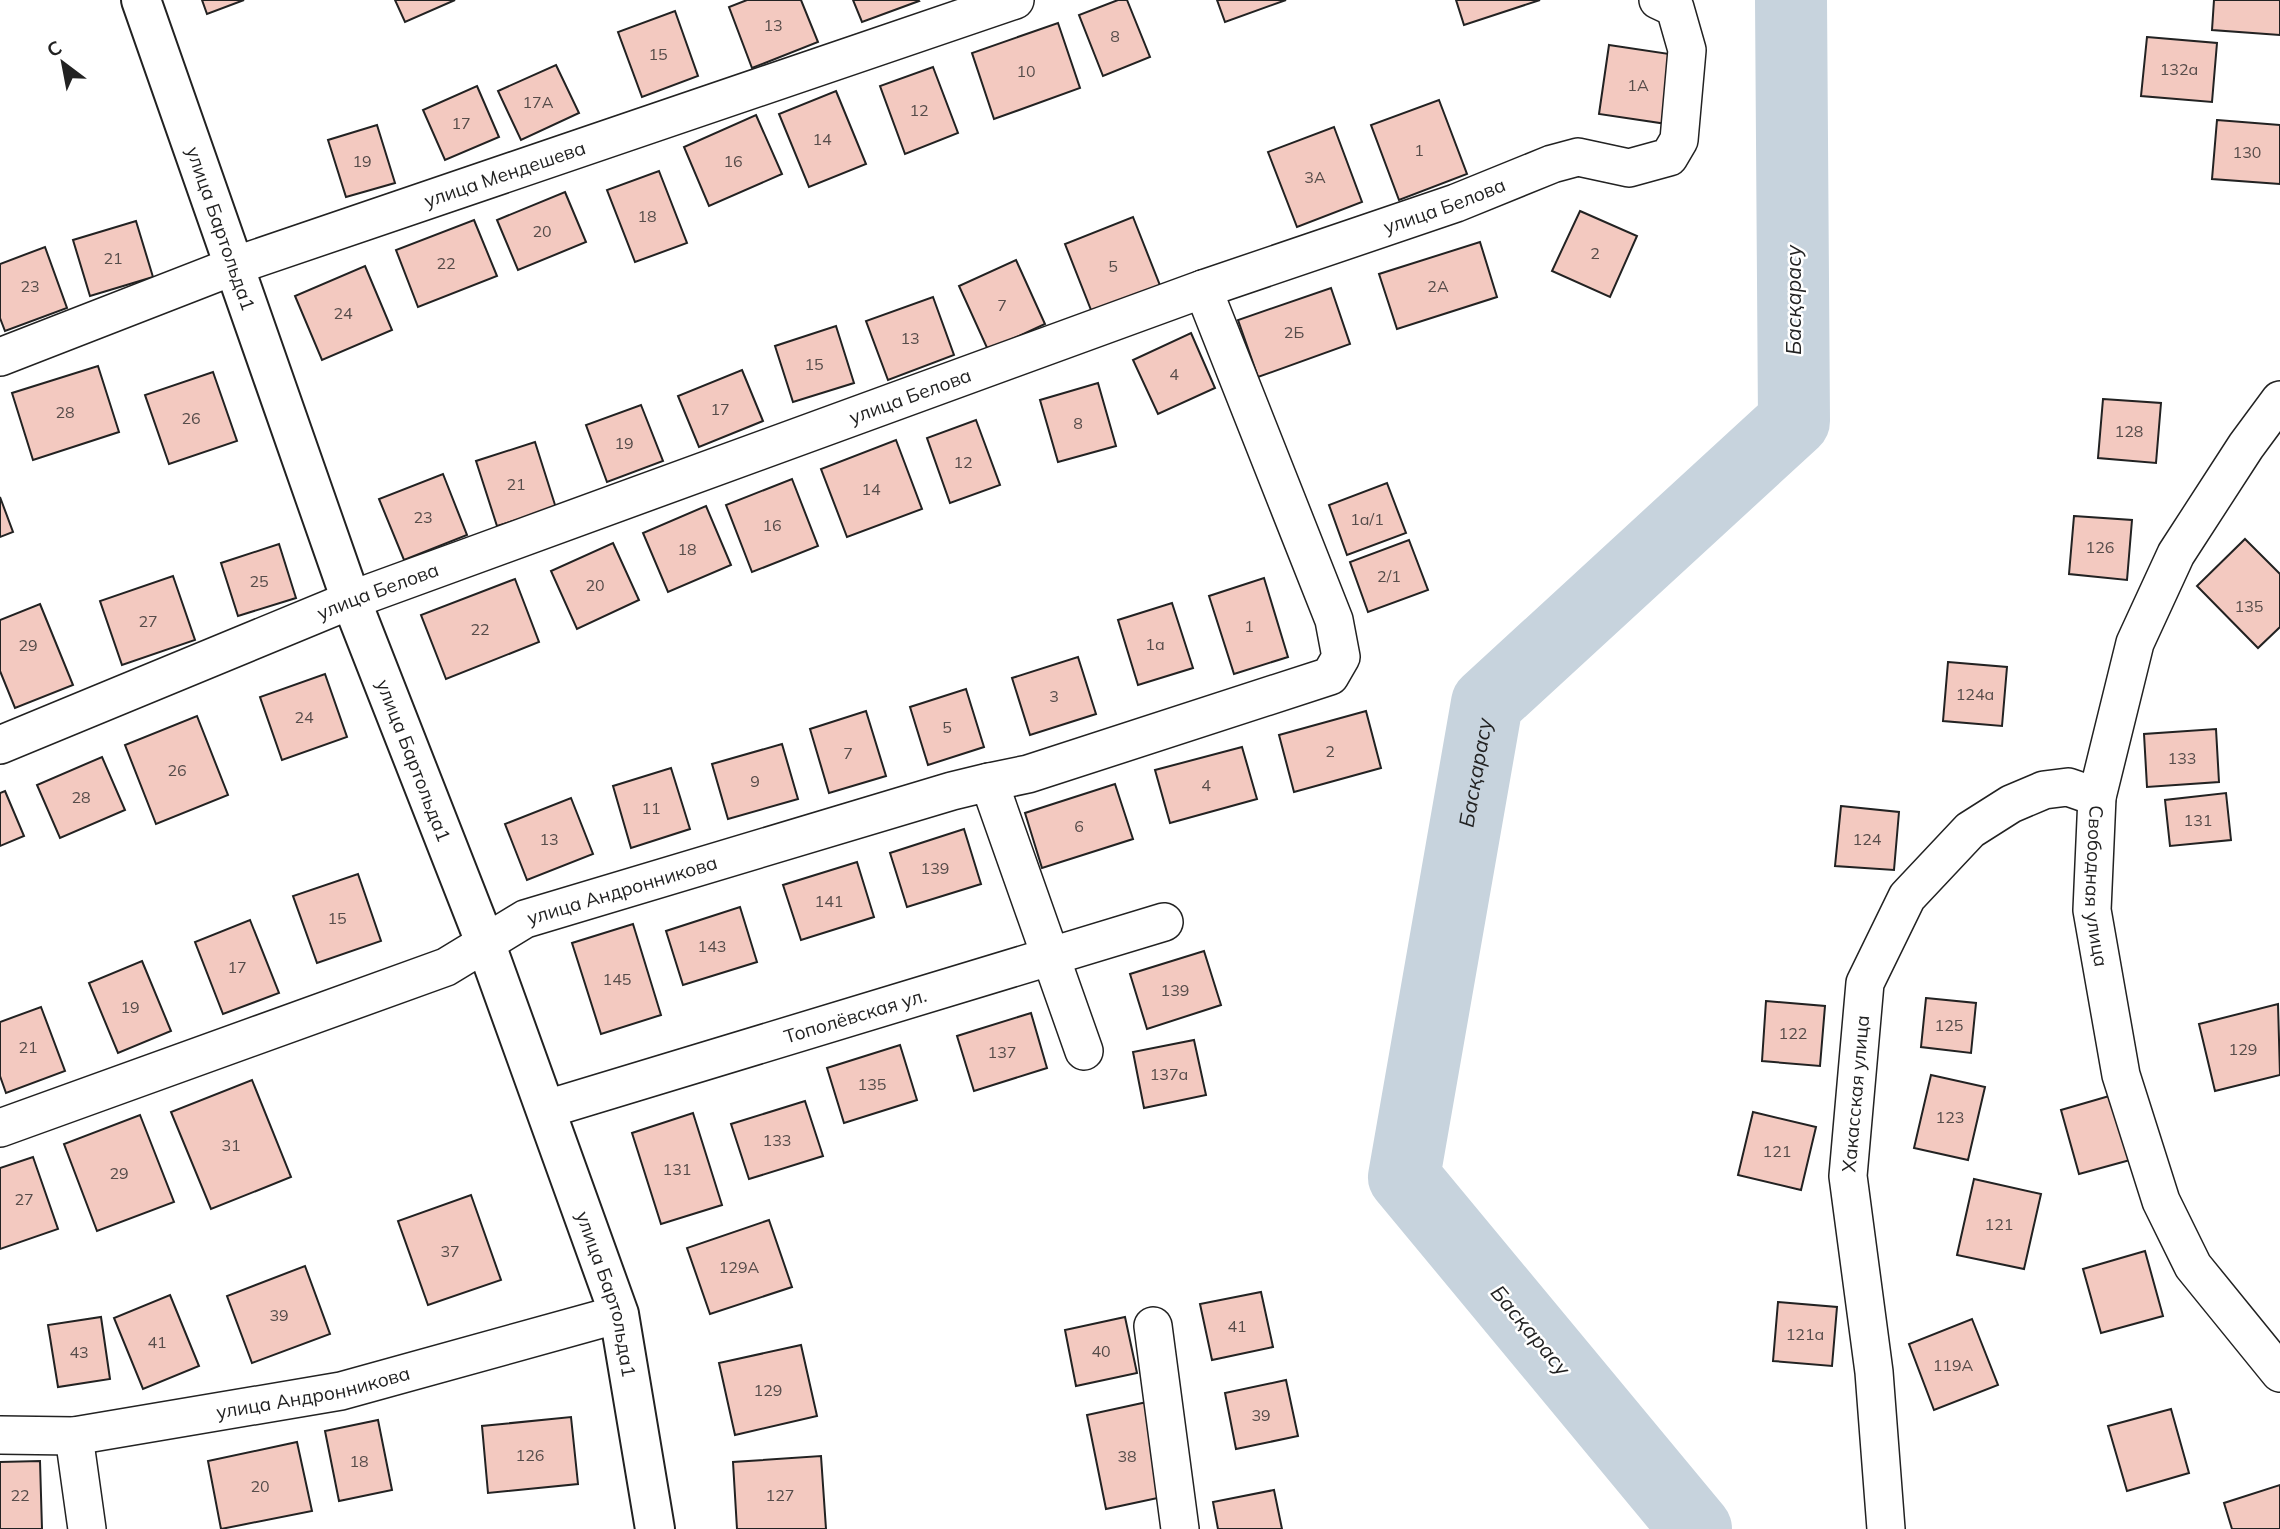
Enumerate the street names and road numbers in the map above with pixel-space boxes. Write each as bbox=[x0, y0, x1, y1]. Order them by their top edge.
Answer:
street label: улица Мендешева bbox=[421, 135, 588, 212]
street label: улица Бартольда1 bbox=[181, 143, 261, 314]
street label: улица Белова bbox=[1380, 172, 1509, 239]
street label: улица Белова bbox=[846, 363, 974, 429]
street label: улица Белова bbox=[313, 557, 442, 625]
street label: улица Бартольда1 bbox=[371, 676, 456, 845]
street label: Свободная улица bbox=[2080, 805, 2114, 969]
street label: улица Андронникова bbox=[524, 850, 720, 930]
street label: Тополёвская ул. bbox=[781, 983, 929, 1048]
street label: Хакасская улица bbox=[1836, 1014, 1874, 1173]
street label: улица Бартольда1 bbox=[571, 1208, 641, 1379]
street label: улица Андронникова bbox=[214, 1360, 413, 1424]

